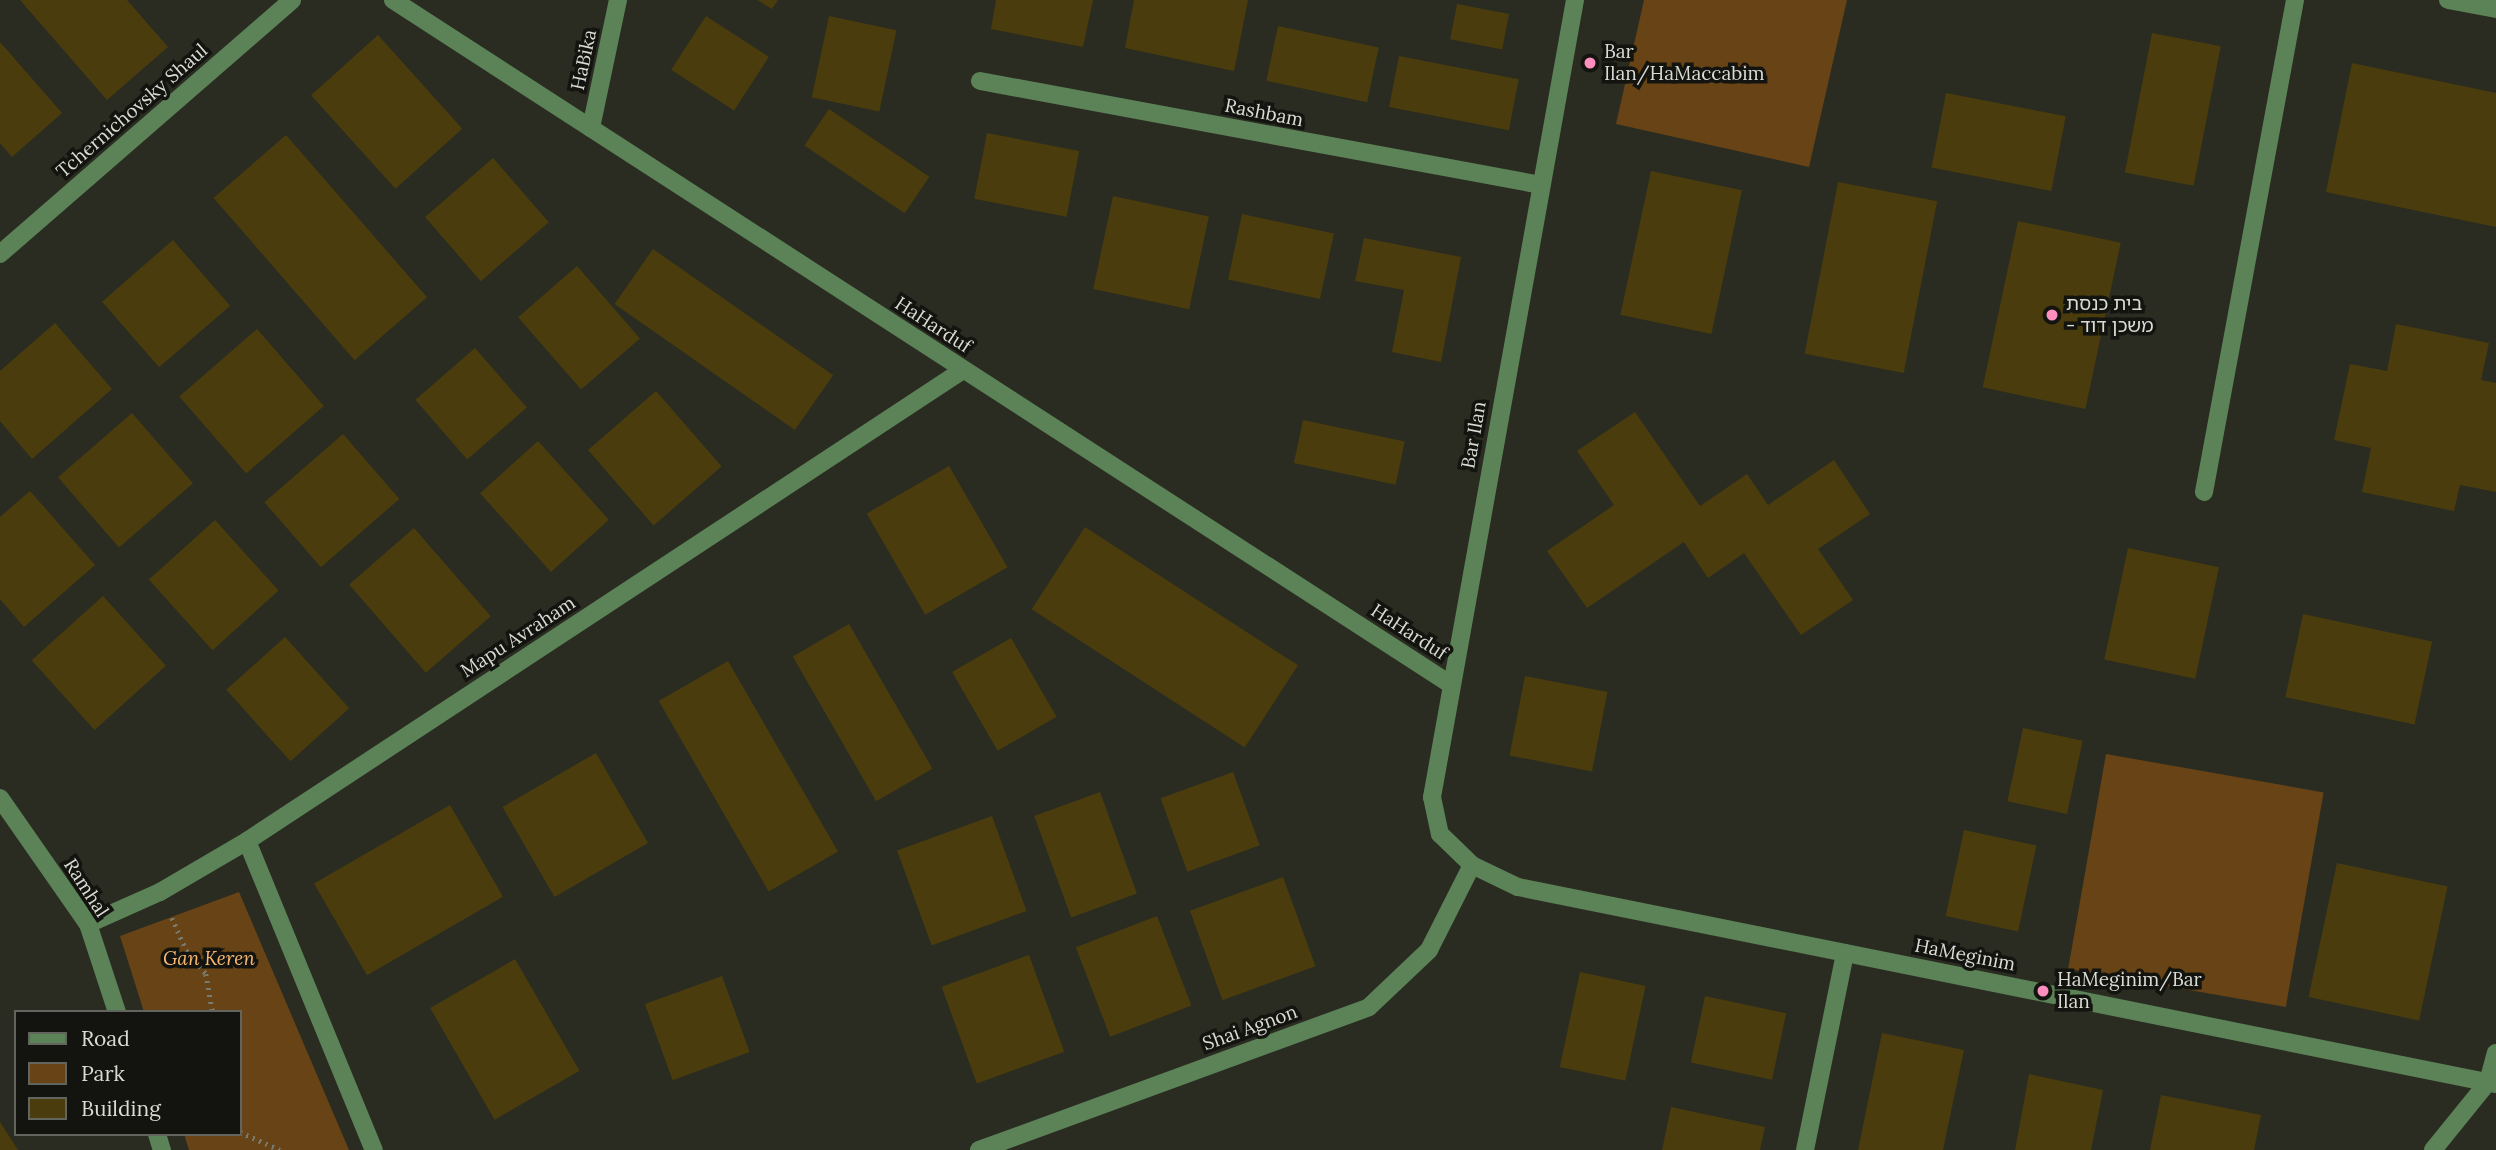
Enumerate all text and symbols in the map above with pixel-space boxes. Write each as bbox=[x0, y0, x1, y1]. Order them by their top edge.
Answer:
street label: HaBika bbox=[566, 28, 602, 92]
street label: Tchernichovsky Shaul bbox=[52, 39, 212, 183]
place label: Bar Ilan/HaMaccabim bbox=[1604, 41, 1765, 85]
marker: Bar Ilan/HaMaccabim bbox=[1582, 55, 1598, 71]
street label: Rashbam bbox=[1223, 94, 1305, 132]
street label: HaHarduf bbox=[891, 292, 975, 358]
place label: בית כנסת - משכן דוד bbox=[2066, 293, 2154, 337]
marker: בית כנסת - משכן דוד bbox=[2044, 307, 2060, 323]
street label: Bar Ilan bbox=[1457, 400, 1491, 470]
street label: Mapu Avraham bbox=[456, 591, 580, 683]
street label: HaHarduf bbox=[1367, 599, 1451, 665]
street label: Ramhal bbox=[59, 855, 113, 921]
street label: HaMeginim bbox=[1913, 934, 2017, 976]
park label: Gan Keren bbox=[163, 948, 255, 970]
place label: HaMeginim/Bar Ilan bbox=[2057, 969, 2202, 1013]
marker: HaMeginim/Bar Ilan bbox=[2035, 983, 2051, 999]
street label: Shai Agnon bbox=[1200, 1000, 1300, 1056]
legend bbox=[14, 1010, 242, 1136]
text: Road bbox=[81, 1025, 130, 1052]
text: Park bbox=[81, 1060, 125, 1087]
text: Building bbox=[81, 1095, 161, 1122]

